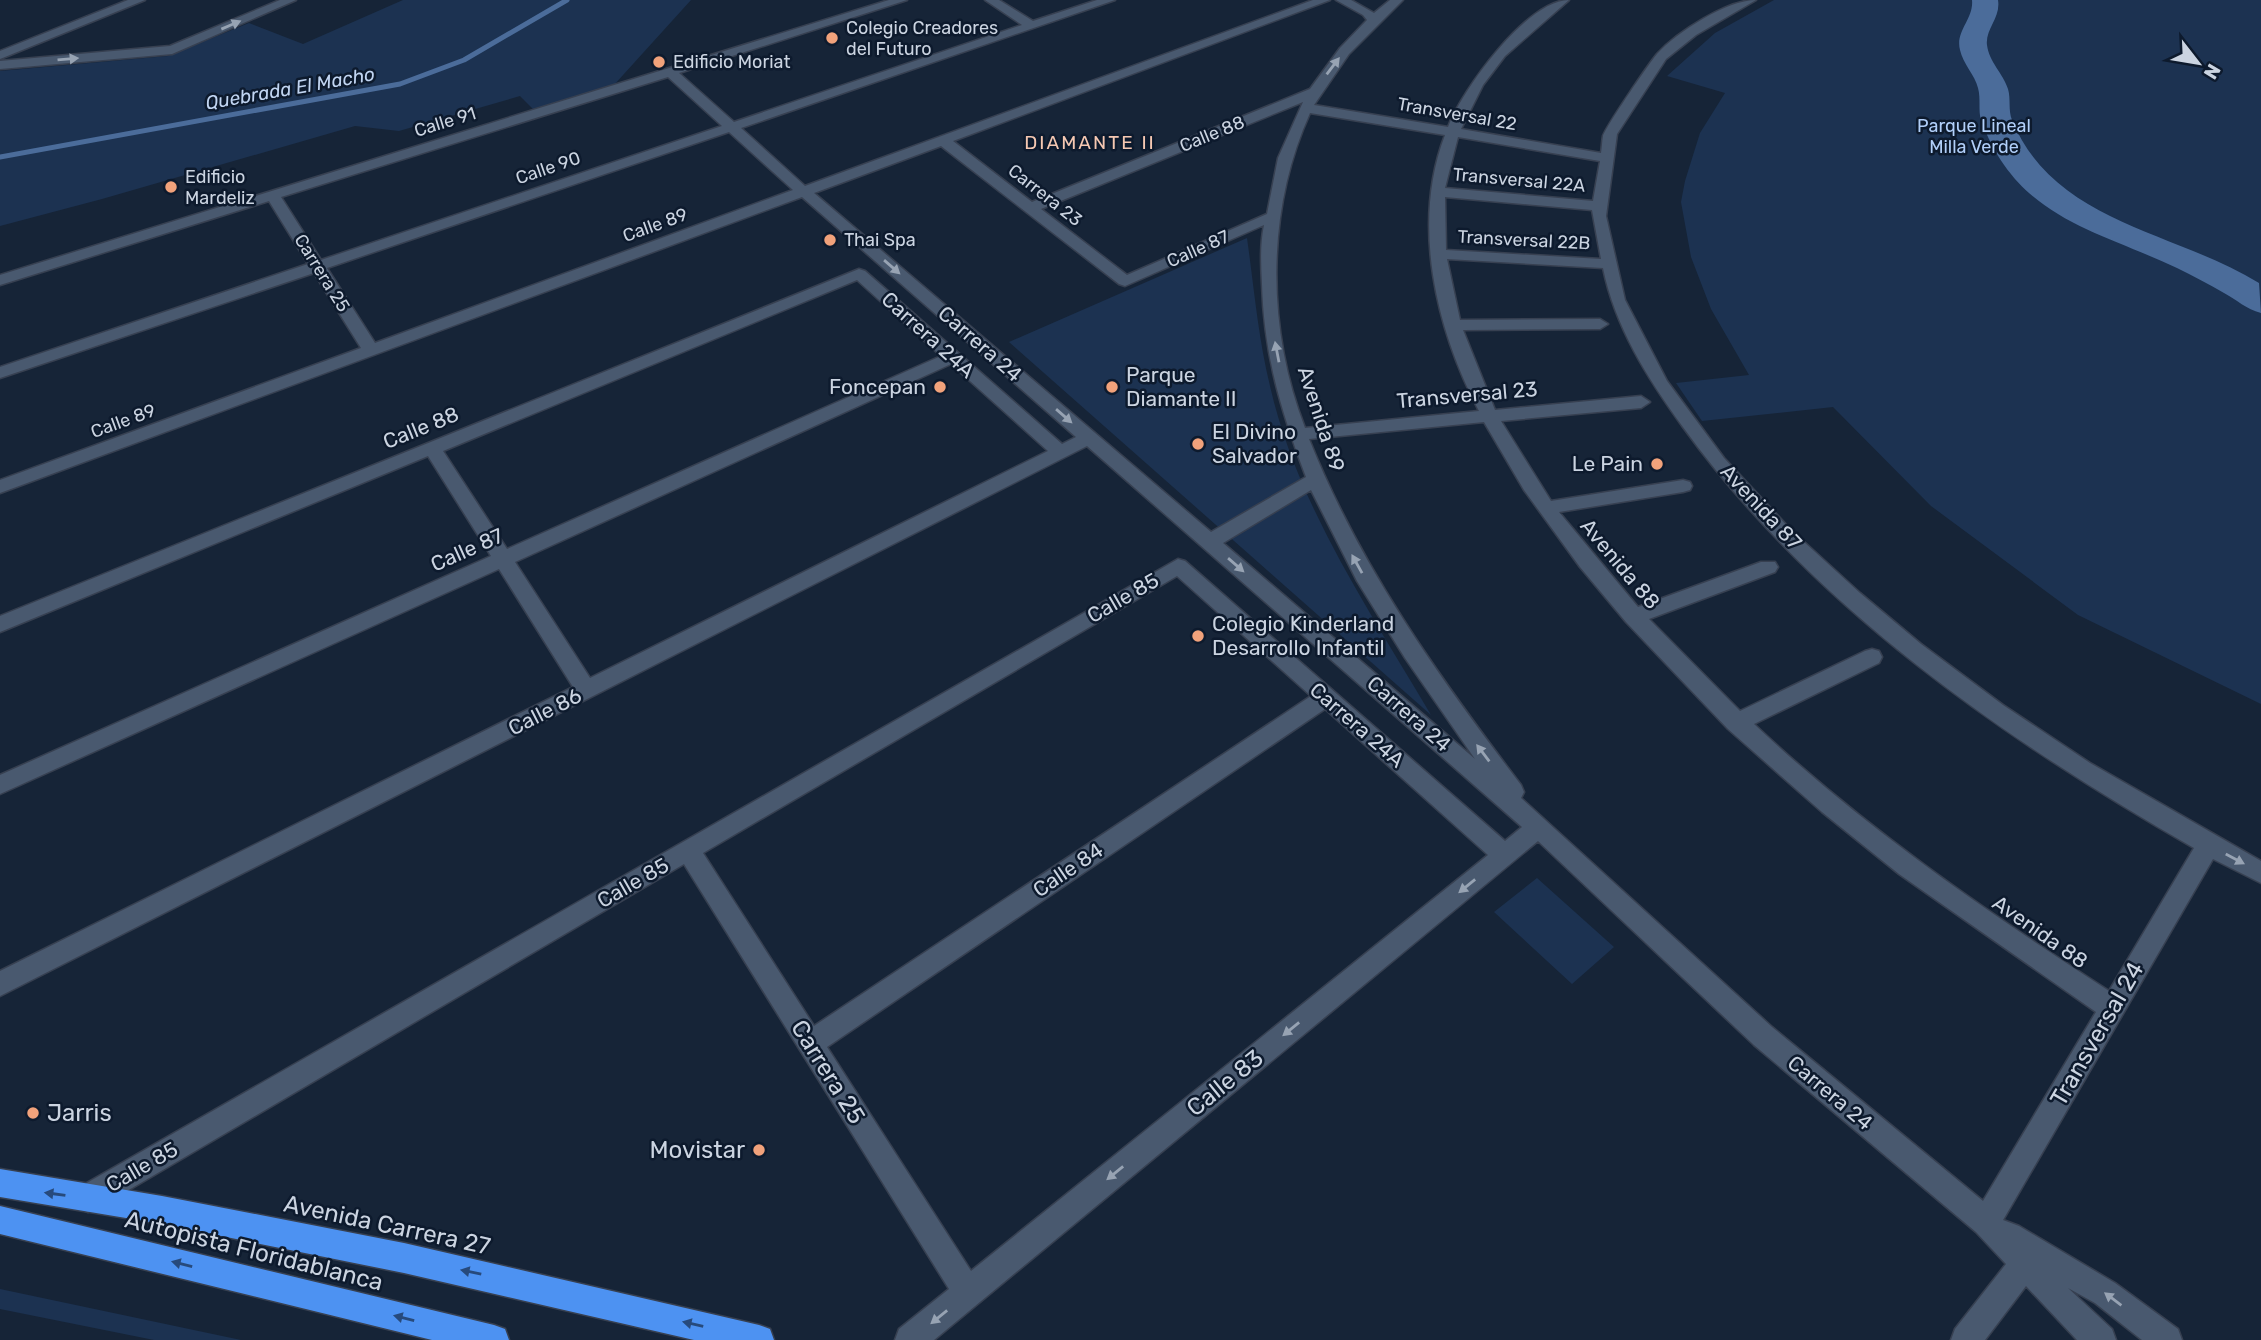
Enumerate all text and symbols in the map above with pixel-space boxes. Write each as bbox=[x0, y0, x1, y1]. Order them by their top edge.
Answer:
place label: Colegio Creadores del Futuro bbox=[846, 17, 998, 60]
one-way arrow bbox=[220, 19, 241, 30]
north arrow bbox=[2163, 28, 2233, 98]
marker: Colegio Creadores del Futuro bbox=[824, 30, 840, 46]
place label: Edificio Moriat bbox=[673, 51, 791, 73]
one-way arrow bbox=[57, 53, 79, 64]
marker: Edificio Moriat bbox=[651, 54, 667, 70]
one-way arrow bbox=[1325, 57, 1339, 75]
text: N bbox=[2199, 60, 2226, 83]
water label: Quebrada El Macho bbox=[203, 62, 377, 115]
street label: Transversal 22 bbox=[1396, 93, 1518, 135]
street label: Calle 91 bbox=[411, 102, 479, 142]
street label: Calle 88 bbox=[1176, 111, 1248, 157]
park label: Parque Lineal Milla Verde bbox=[1917, 115, 2031, 158]
district label: DIAMANTE II bbox=[1024, 131, 1156, 154]
street label: Calle 90 bbox=[513, 147, 583, 189]
street label: Carrera 23 bbox=[1004, 159, 1086, 231]
street label: Transversal 22A bbox=[1452, 163, 1586, 197]
place label: Edificio Mardeliz bbox=[185, 166, 255, 209]
marker: Edificio Mardeliz bbox=[163, 179, 179, 195]
street label: Calle 89 bbox=[620, 203, 690, 247]
street label: Calle 87 bbox=[1163, 226, 1233, 272]
street label: Transversal 22B bbox=[1457, 226, 1591, 254]
place label: Thai Spa bbox=[844, 229, 916, 251]
street label: Carrera 25 bbox=[289, 230, 355, 316]
marker: Thai Spa bbox=[822, 232, 838, 248]
one-way arrow bbox=[883, 259, 900, 274]
street label: Carrera 24A bbox=[876, 287, 980, 383]
street label: Carrera 24 bbox=[933, 301, 1027, 387]
one-way arrow bbox=[1271, 341, 1282, 363]
place label: Parque Diamante II bbox=[1126, 362, 1237, 411]
street label: Avenida 89 bbox=[1293, 363, 1350, 475]
place label: Foncepan bbox=[829, 374, 926, 399]
street label: Transversal 23 bbox=[1395, 376, 1538, 413]
marker: Foncepan bbox=[932, 379, 948, 395]
marker: Parque Diamante II bbox=[1104, 379, 1120, 395]
street label: Calle 89 bbox=[88, 399, 158, 443]
street label: Calle 88 bbox=[379, 401, 462, 454]
one-way arrow bbox=[1055, 408, 1072, 423]
place label: El Divino Salvador bbox=[1212, 419, 1297, 468]
marker: El Divino Salvador bbox=[1190, 436, 1206, 452]
place label: Le Pain bbox=[1572, 451, 1643, 476]
marker: Le Pain bbox=[1649, 456, 1665, 472]
street label: Avenida 87 bbox=[1716, 459, 1807, 555]
street label: Avenida 88 bbox=[1575, 513, 1665, 614]
street label: Calle 87 bbox=[427, 522, 507, 577]
one-way arrow bbox=[1351, 554, 1363, 574]
one-way arrow bbox=[1227, 557, 1245, 573]
street label: Calle 85 bbox=[1082, 567, 1163, 628]
place label: Colegio Kinderland Desarrollo Infantil bbox=[1212, 611, 1394, 660]
marker: Colegio Kinderland Desarrollo Infantil bbox=[1190, 628, 1206, 644]
street label: Carrera 24 bbox=[1362, 670, 1456, 757]
street label: Carrera 24A bbox=[1305, 677, 1410, 772]
street label: Calle 86 bbox=[504, 683, 586, 741]
one-way arrow bbox=[1477, 744, 1491, 762]
street label: Calle 84 bbox=[1028, 837, 1107, 902]
street label: Calle 85 bbox=[592, 852, 673, 913]
one-way arrow bbox=[2225, 853, 2245, 865]
one-way arrow bbox=[1459, 878, 1477, 893]
street label: Avenida 88 bbox=[1988, 890, 2093, 973]
street label: Transversal 24 bbox=[2044, 957, 2150, 1111]
street label: Carrera 25 bbox=[785, 1015, 871, 1129]
one-way arrow bbox=[1283, 1022, 1301, 1037]
street label: Calle 83 bbox=[1181, 1044, 1269, 1122]
street label: Carrera 24 bbox=[1783, 1050, 1878, 1135]
place label: Jarris bbox=[47, 1099, 112, 1127]
marker: Jarris bbox=[25, 1105, 41, 1121]
street label: Calle 85 bbox=[101, 1136, 182, 1197]
place label: Movistar bbox=[650, 1136, 745, 1164]
marker: Movistar bbox=[751, 1142, 767, 1158]
one-way arrow bbox=[1106, 1165, 1123, 1180]
one-way arrow bbox=[44, 1188, 66, 1199]
street label: Avenida Carrera 27 bbox=[281, 1189, 493, 1261]
street label: Autopista Floridablanca bbox=[122, 1205, 386, 1297]
one-way arrow bbox=[171, 1258, 193, 1269]
one-way arrow bbox=[460, 1267, 482, 1278]
one-way arrow bbox=[2104, 1292, 2122, 1306]
one-way arrow bbox=[930, 1309, 947, 1324]
one-way arrow bbox=[392, 1312, 414, 1323]
one-way arrow bbox=[682, 1318, 704, 1329]

